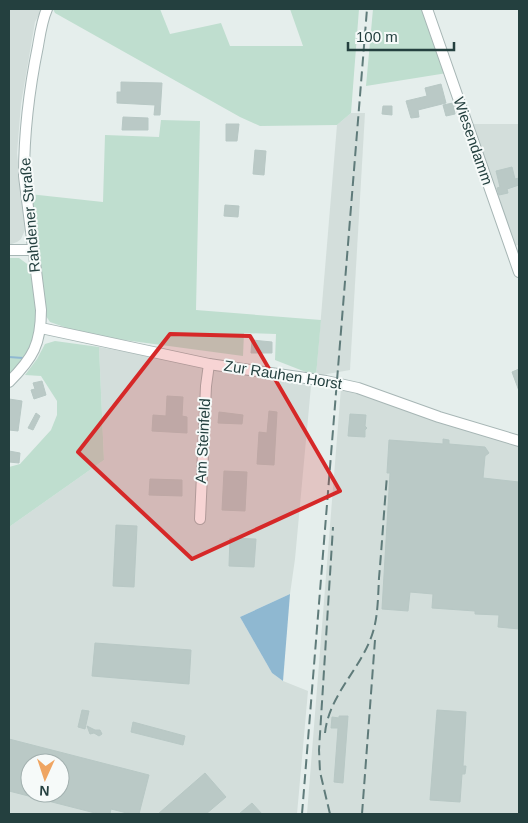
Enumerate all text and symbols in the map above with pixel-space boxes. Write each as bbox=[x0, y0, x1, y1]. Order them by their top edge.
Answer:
scale bar bbox=[348, 20, 454, 52]
text: 100 m bbox=[356, 28, 398, 45]
street label: Wiesendamm bbox=[451, 95, 496, 187]
street label: Rahdener Straße bbox=[16, 157, 43, 273]
street label: Zur Rauhen Horst bbox=[223, 357, 344, 392]
street label: Am Steinfeld bbox=[192, 398, 213, 484]
north arrow bbox=[20, 753, 70, 803]
text: N bbox=[39, 783, 50, 799]

